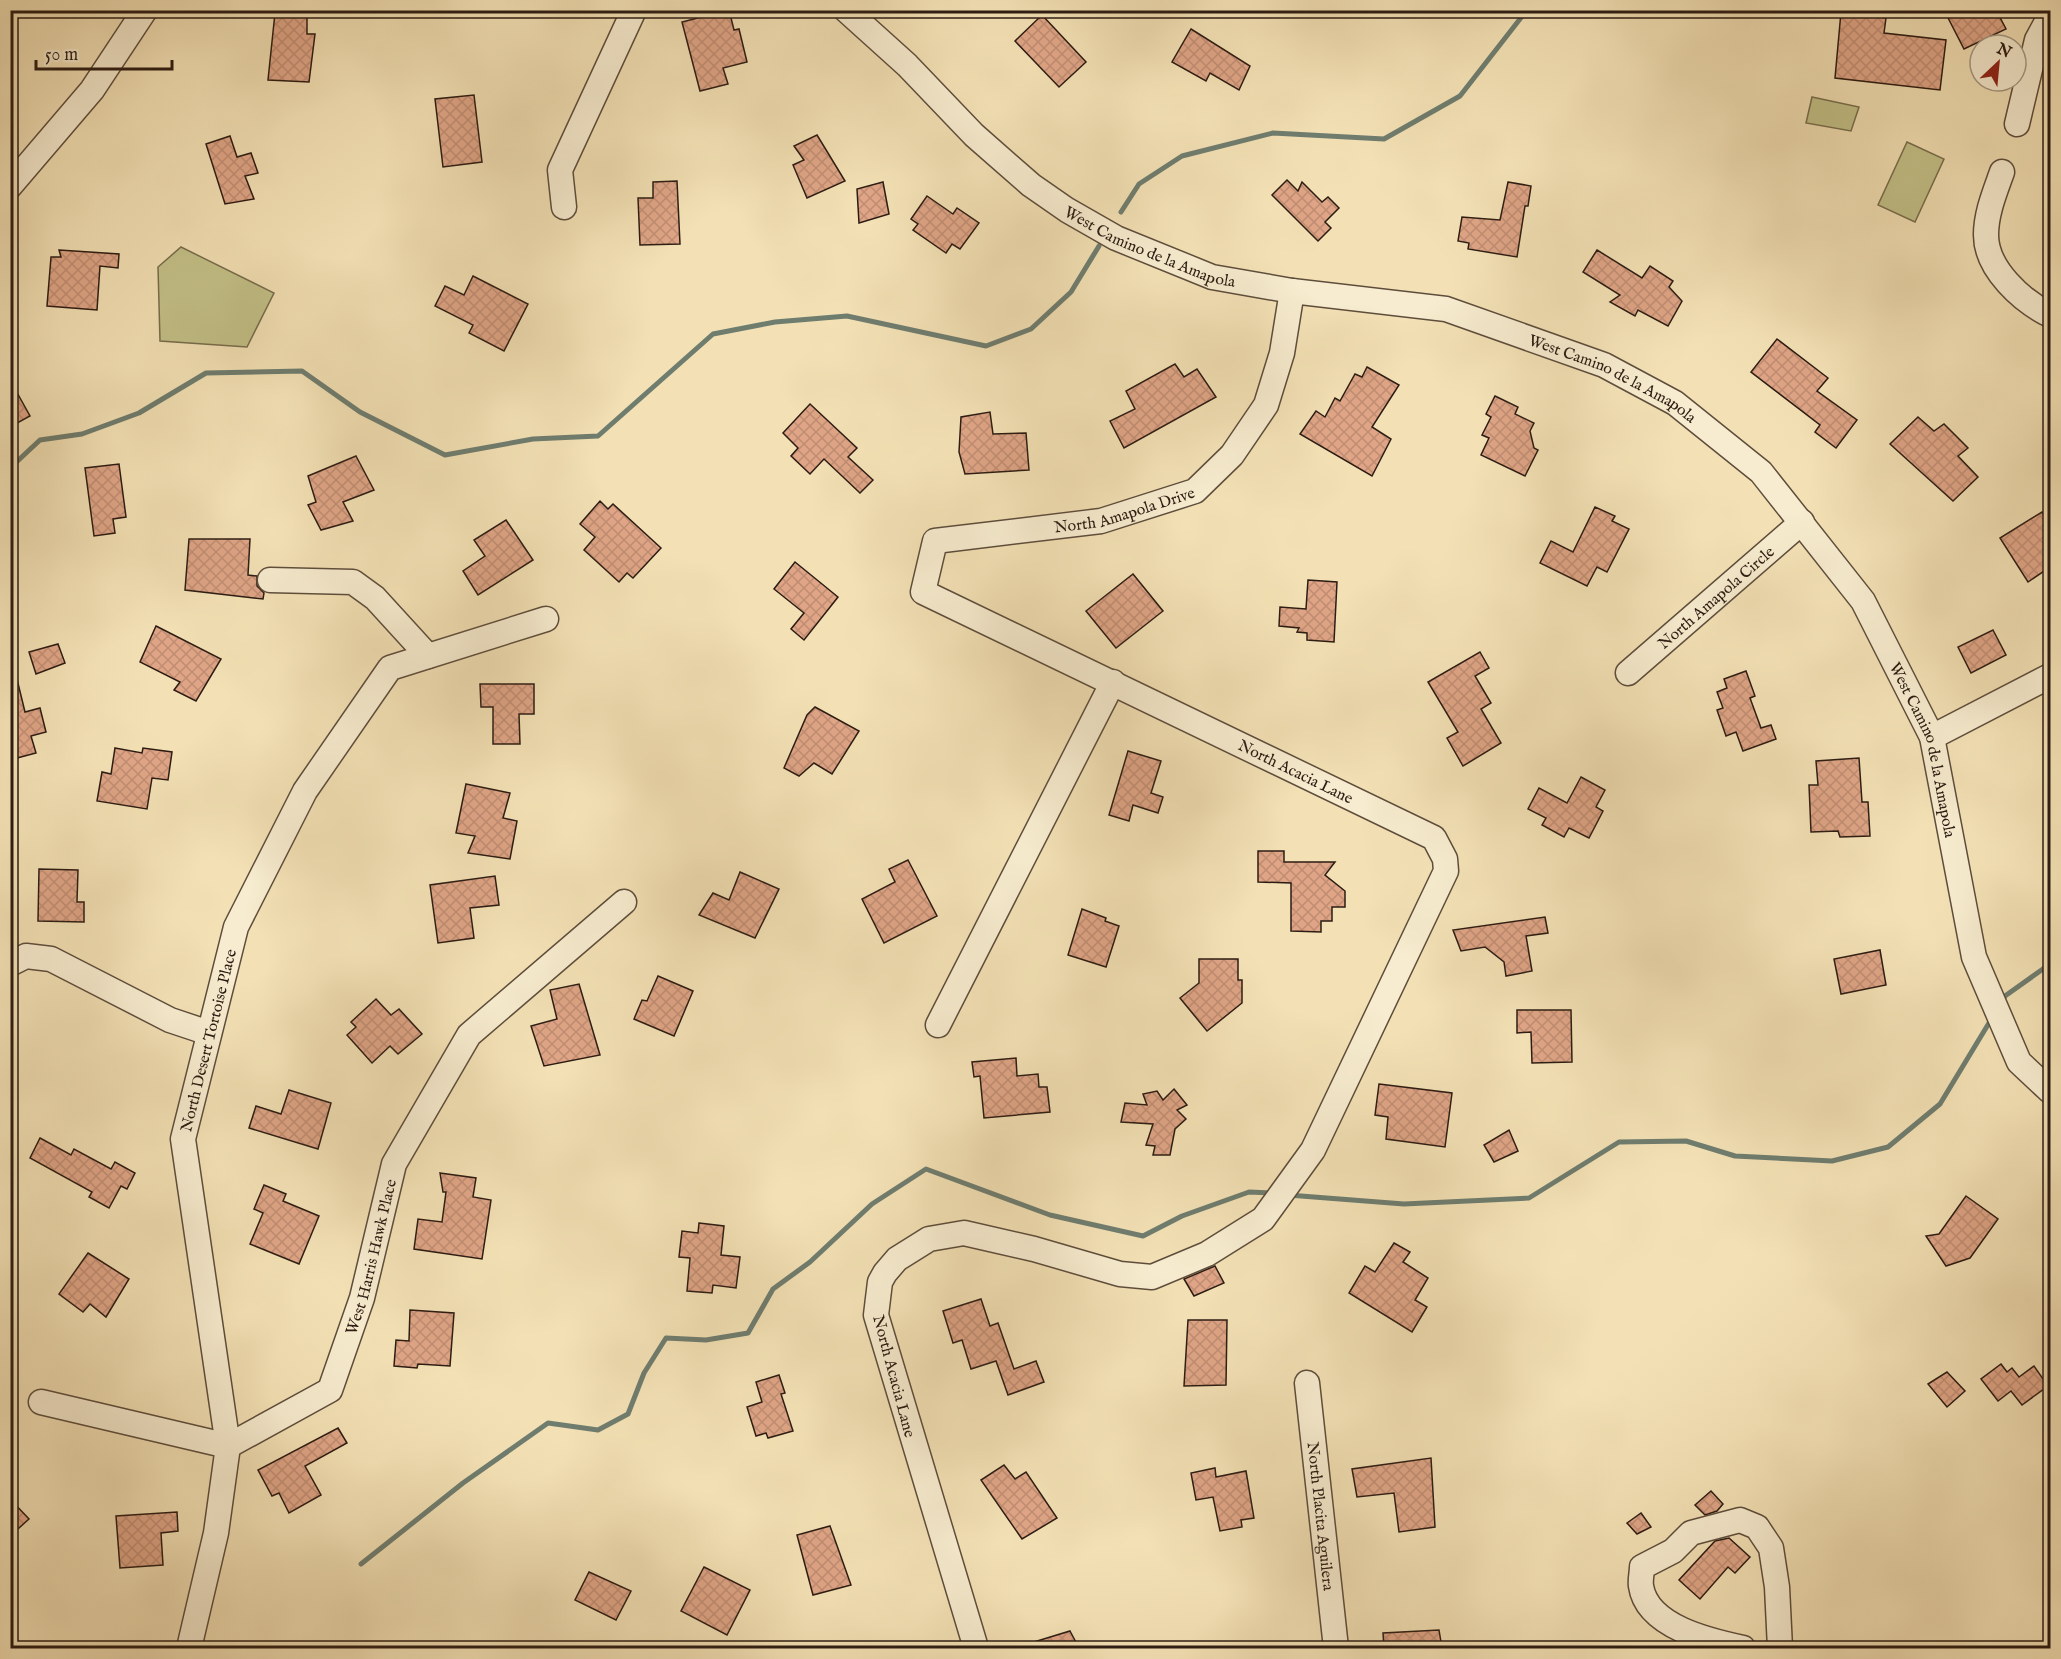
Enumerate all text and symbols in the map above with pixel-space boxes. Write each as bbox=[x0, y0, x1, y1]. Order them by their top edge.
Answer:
scale bar bbox=[36, 33, 172, 71]
north arrow bbox=[1968, 33, 2028, 93]
text: N bbox=[1992, 39, 2014, 63]
text: 50 m bbox=[45, 44, 78, 67]
street label: West Camino de la Amapola bbox=[1060, 202, 1237, 293]
street label: West Camino de la Amapola bbox=[1525, 331, 1700, 428]
street label: North Amapola Drive bbox=[1053, 484, 1198, 539]
street label: North Amapola Circle bbox=[1655, 543, 1779, 654]
street label: West Camino de la Amapola bbox=[1884, 660, 1959, 840]
street label: North Acacia Lane bbox=[1234, 736, 1356, 809]
street label: North Desert Tortoise Place bbox=[177, 947, 242, 1134]
street label: West Harris Hawk Place bbox=[342, 1177, 402, 1338]
street label: North Acacia Lane bbox=[867, 1313, 919, 1440]
street label: North Placita Aguilera bbox=[1302, 1441, 1338, 1592]

